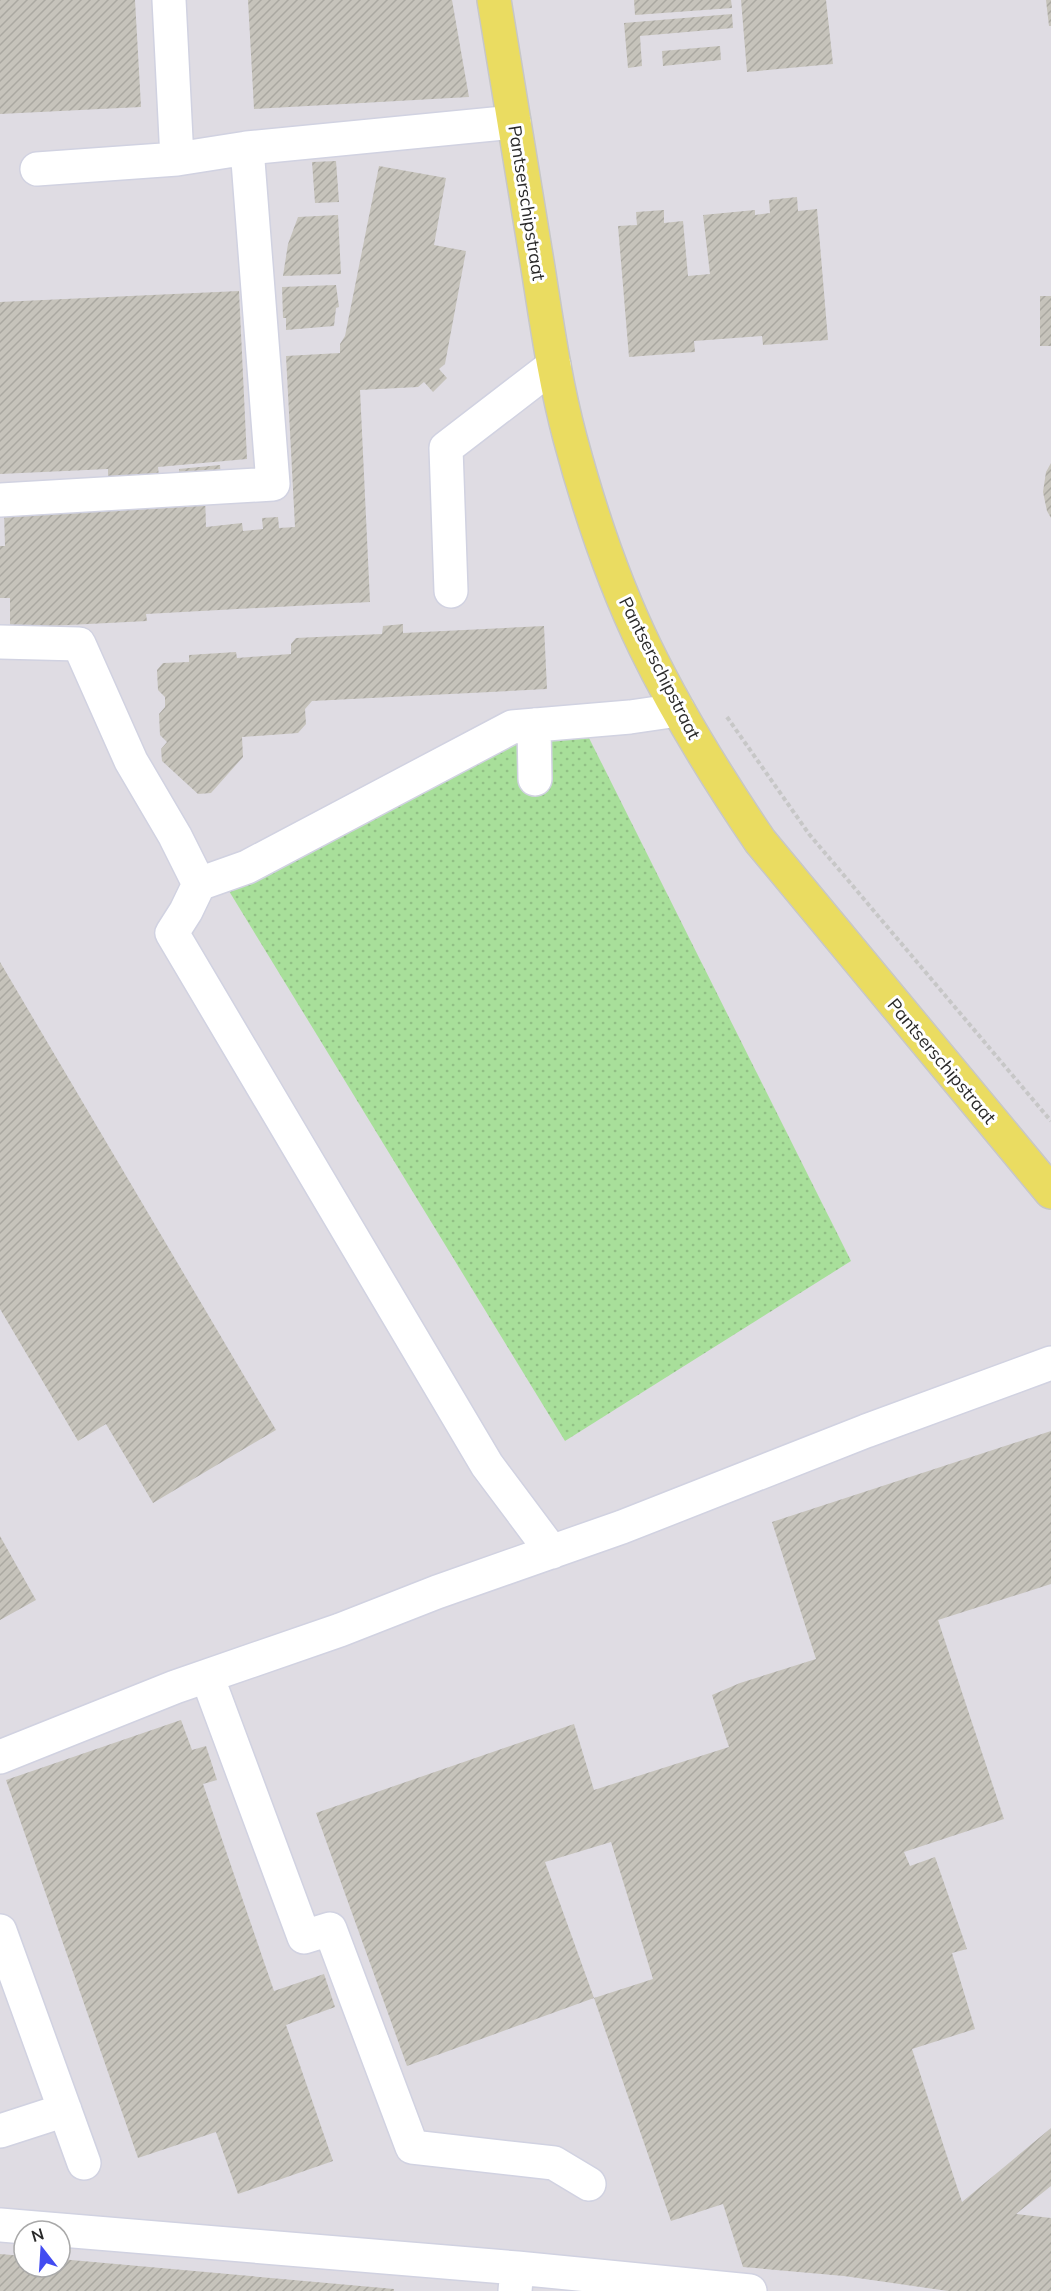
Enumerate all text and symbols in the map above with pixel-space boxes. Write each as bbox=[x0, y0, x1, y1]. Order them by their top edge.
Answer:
street label: Pantserschipstraat bbox=[503, 124, 551, 282]
street label: Pantserschipstraat bbox=[614, 593, 706, 743]
street label: Pantserschipstraat bbox=[883, 993, 1001, 1129]
north arrow bbox=[12, 2219, 72, 2279]
text: N bbox=[29, 2223, 46, 2246]

